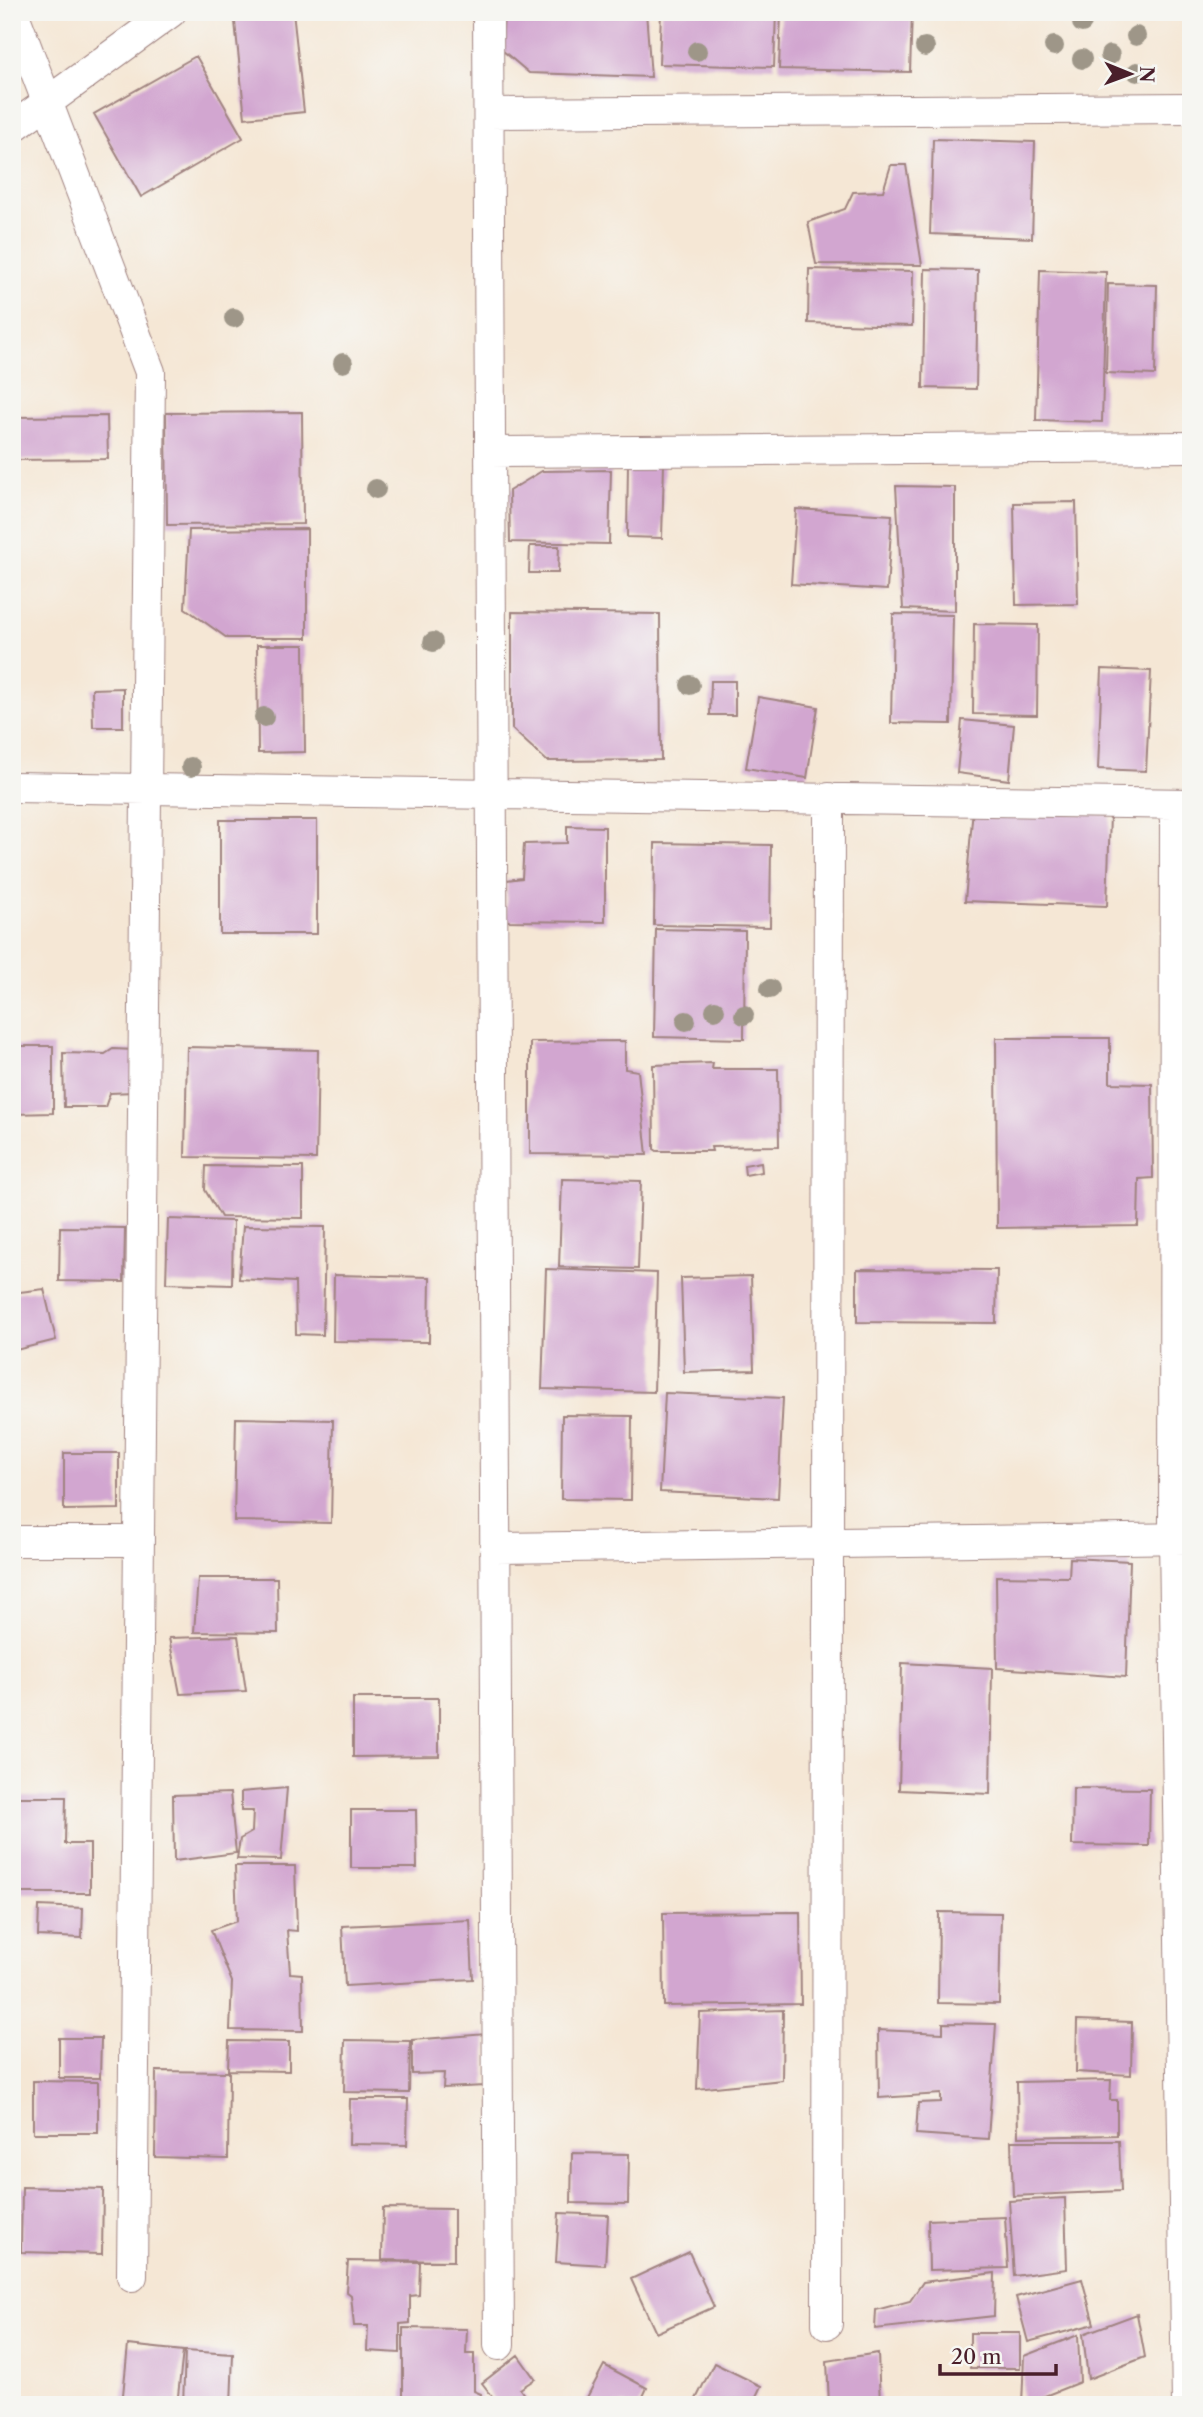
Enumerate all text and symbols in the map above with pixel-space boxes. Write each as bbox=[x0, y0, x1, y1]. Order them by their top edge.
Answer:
north arrow bbox=[1094, 38, 1164, 108]
text: N bbox=[1135, 66, 1158, 83]
scale bar bbox=[940, 2333, 1056, 2377]
text: 20 m bbox=[951, 2344, 1002, 2369]

